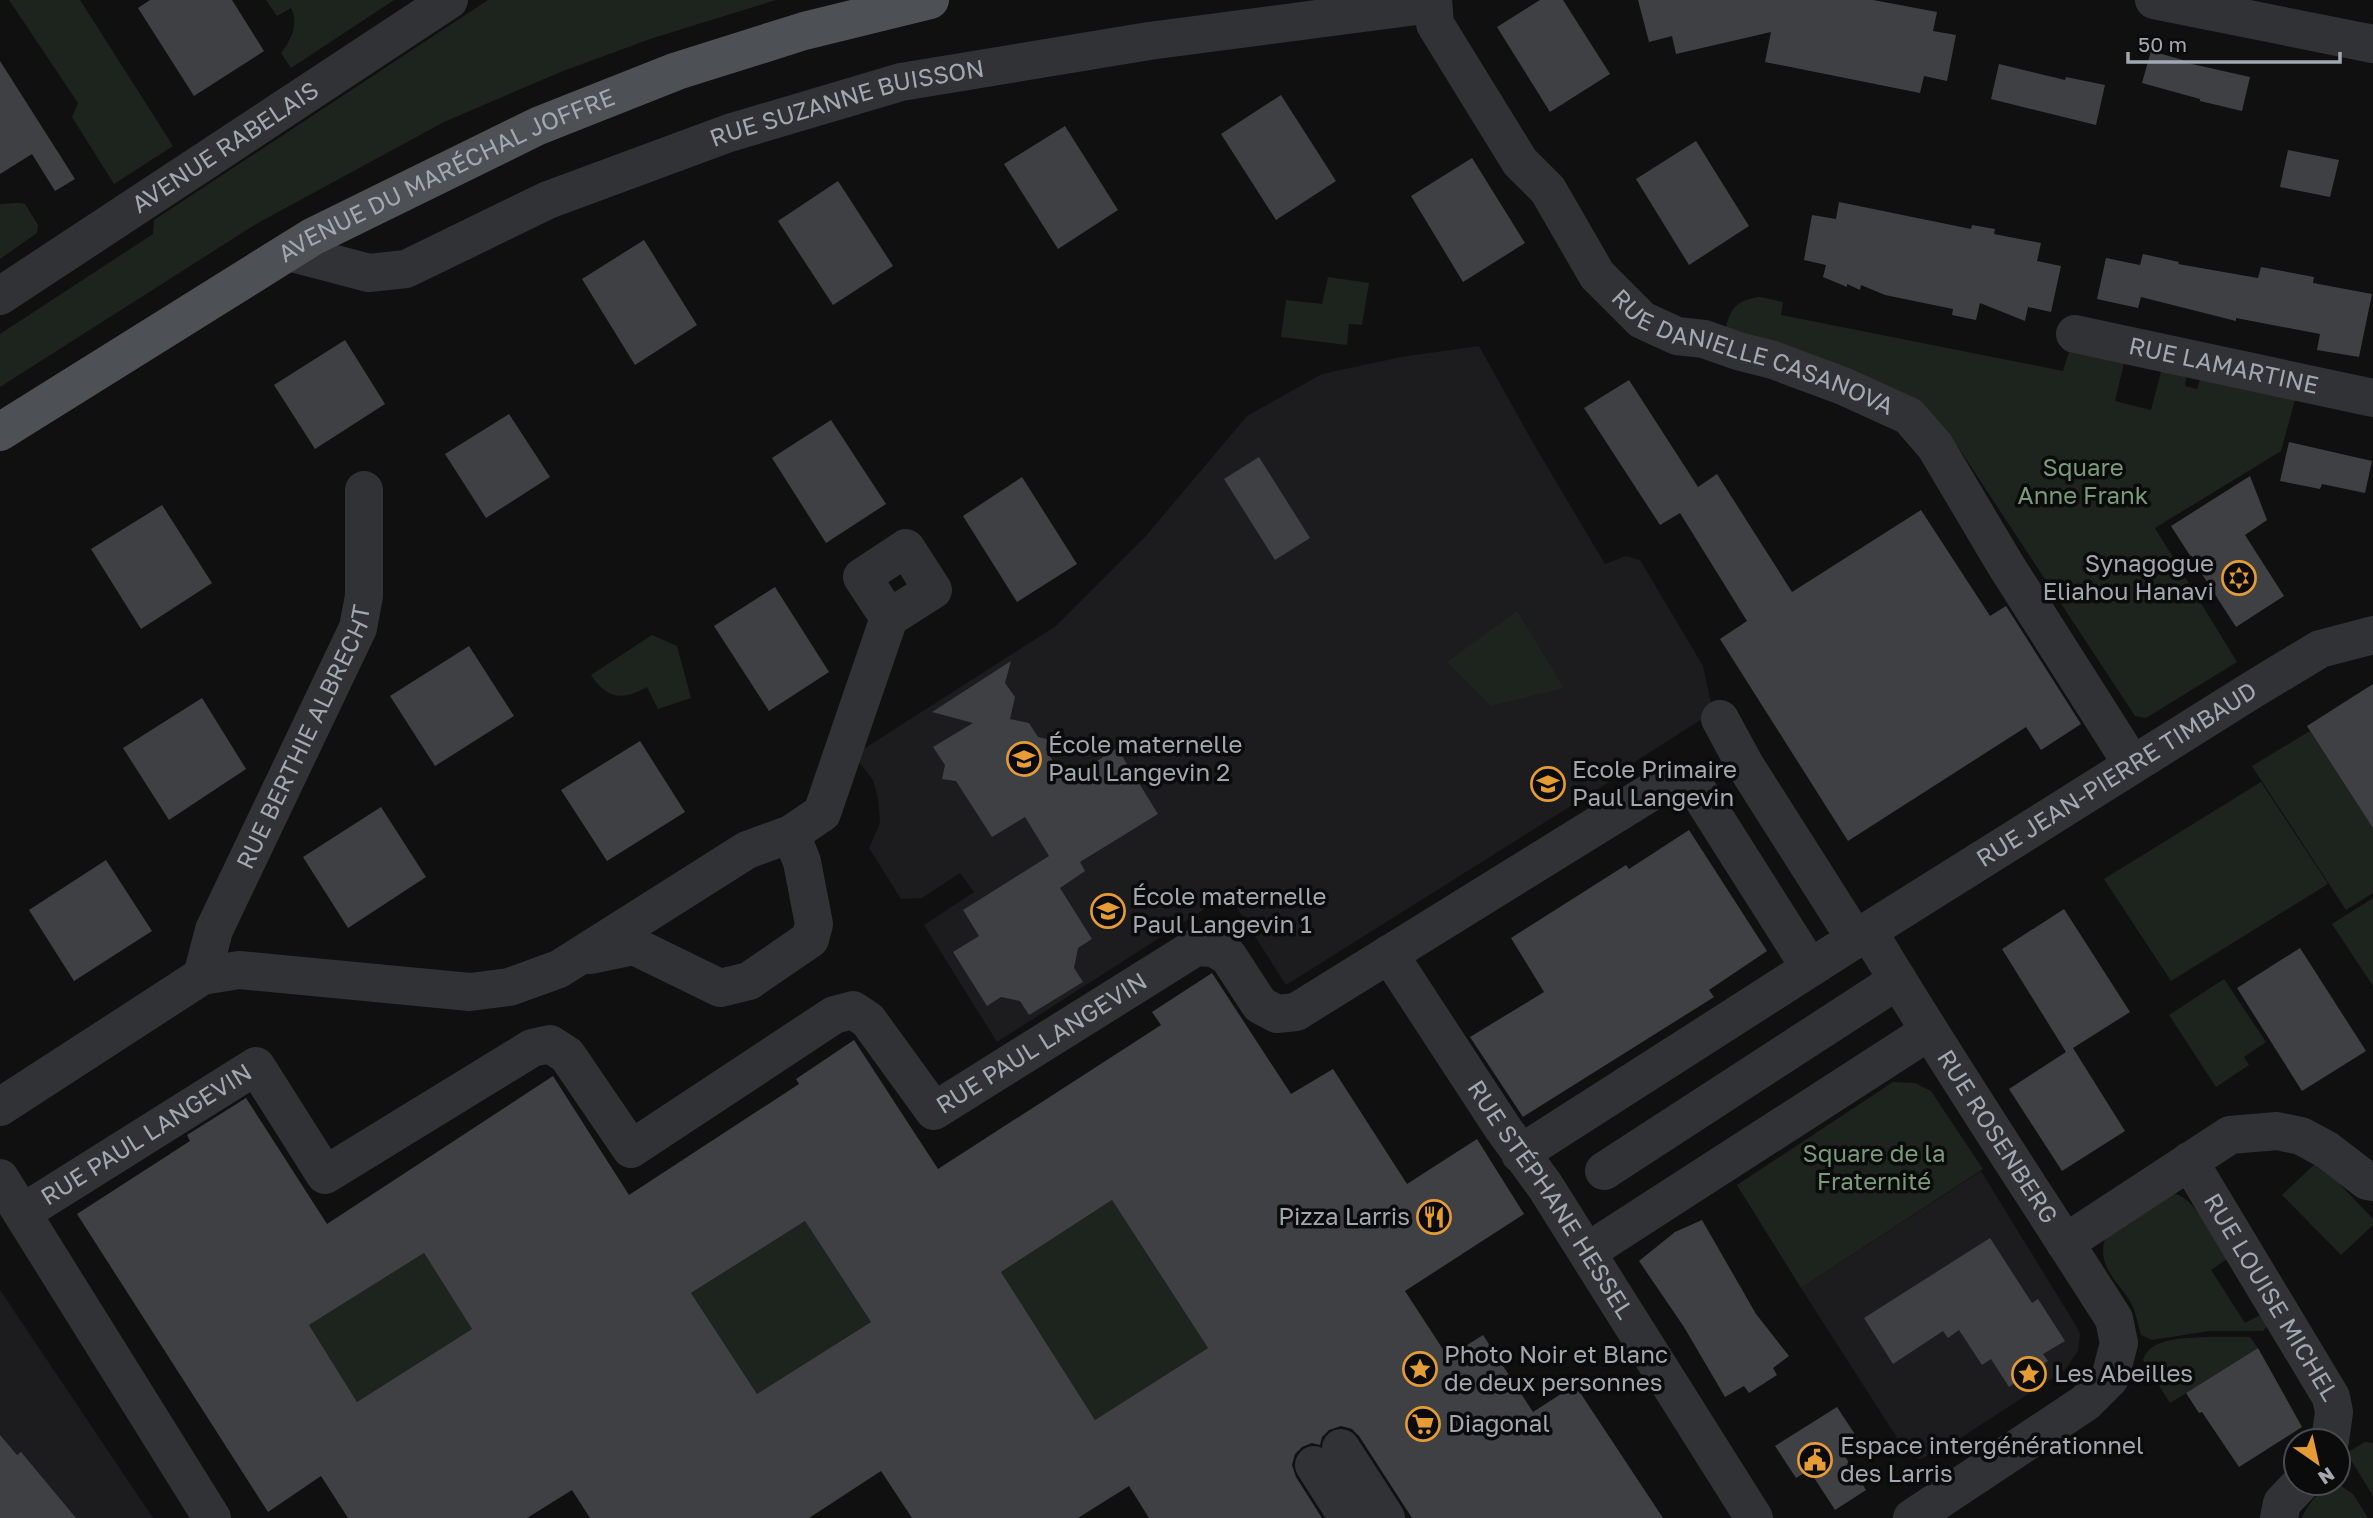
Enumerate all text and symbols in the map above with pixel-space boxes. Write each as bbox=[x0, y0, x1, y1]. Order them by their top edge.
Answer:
scale bar bbox=[2128, 21, 2340, 65]
text: 50 m bbox=[2138, 31, 2187, 57]
street label: RUE SUZANNE BUISSON bbox=[705, 52, 986, 152]
street label: AVENUE RABELAIS bbox=[126, 74, 323, 218]
street label: AVENUE DU MARÉCHAL JOFFRE bbox=[272, 81, 618, 268]
street label: RUE DANIELLE CASANOVA bbox=[1606, 282, 1899, 420]
street label: RUE LAMARTINE bbox=[2127, 330, 2321, 399]
park label: Square Anne Frank bbox=[2018, 452, 2148, 509]
place label: Synagogue Eliahou Hanavi bbox=[2042, 548, 2214, 605]
synagogue icon: Synagogue Eliahou Hanavi bbox=[2220, 559, 2258, 597]
street label: RUE BERTHIE ALBRECHT bbox=[229, 602, 375, 873]
street label: RUE JEAN-PIERRE TIMBAUD bbox=[1970, 675, 2261, 872]
place label: École maternelle Paul Langevin 2 bbox=[1048, 729, 1242, 786]
school or university icon: École maternelle Paul Langevin 2 bbox=[1005, 740, 1043, 778]
place label: Ecole Primaire Paul Langevin bbox=[1572, 754, 1737, 811]
school or university icon: Ecole Primaire Paul Langevin bbox=[1529, 765, 1567, 803]
place label: École maternelle Paul Langevin 1 bbox=[1132, 881, 1326, 938]
school or university icon: École maternelle Paul Langevin 1 bbox=[1089, 892, 1127, 930]
street label: RUE PAUL LANGEVIN bbox=[930, 966, 1152, 1119]
street label: RUE ROSENBERG bbox=[1932, 1044, 2065, 1228]
street label: RUE PAUL LANGEVIN bbox=[35, 1057, 256, 1210]
street label: RUE STÉPHANE HESSEL bbox=[1462, 1074, 1641, 1324]
park label: Square de la Fraternité bbox=[1802, 1138, 1946, 1195]
street label: RUE LOUISE MICHEL bbox=[2199, 1187, 2346, 1406]
restaurant icon: Pizza Larris bbox=[1415, 1198, 1453, 1236]
place label: Pizza Larris bbox=[1278, 1201, 1410, 1230]
place label: Photo Noir et Blanc de deux personnes bbox=[1444, 1339, 1668, 1396]
place icon: Photo Noir et Blanc de deux personnes bbox=[1401, 1350, 1439, 1388]
place icon: Les Abeilles bbox=[2010, 1355, 2048, 1393]
place label: Les Abeilles bbox=[2054, 1358, 2193, 1387]
supermarket icon: Diagonal bbox=[1404, 1405, 1442, 1443]
place label: Diagonal bbox=[1448, 1408, 1550, 1437]
north arrow bbox=[2282, 1427, 2352, 1497]
place label: Espace intergénérationnel des Larris bbox=[1840, 1430, 2144, 1487]
public building icon: Espace intergénérationnel des Larris bbox=[1796, 1441, 1834, 1479]
text: N bbox=[2314, 1463, 2339, 1490]

